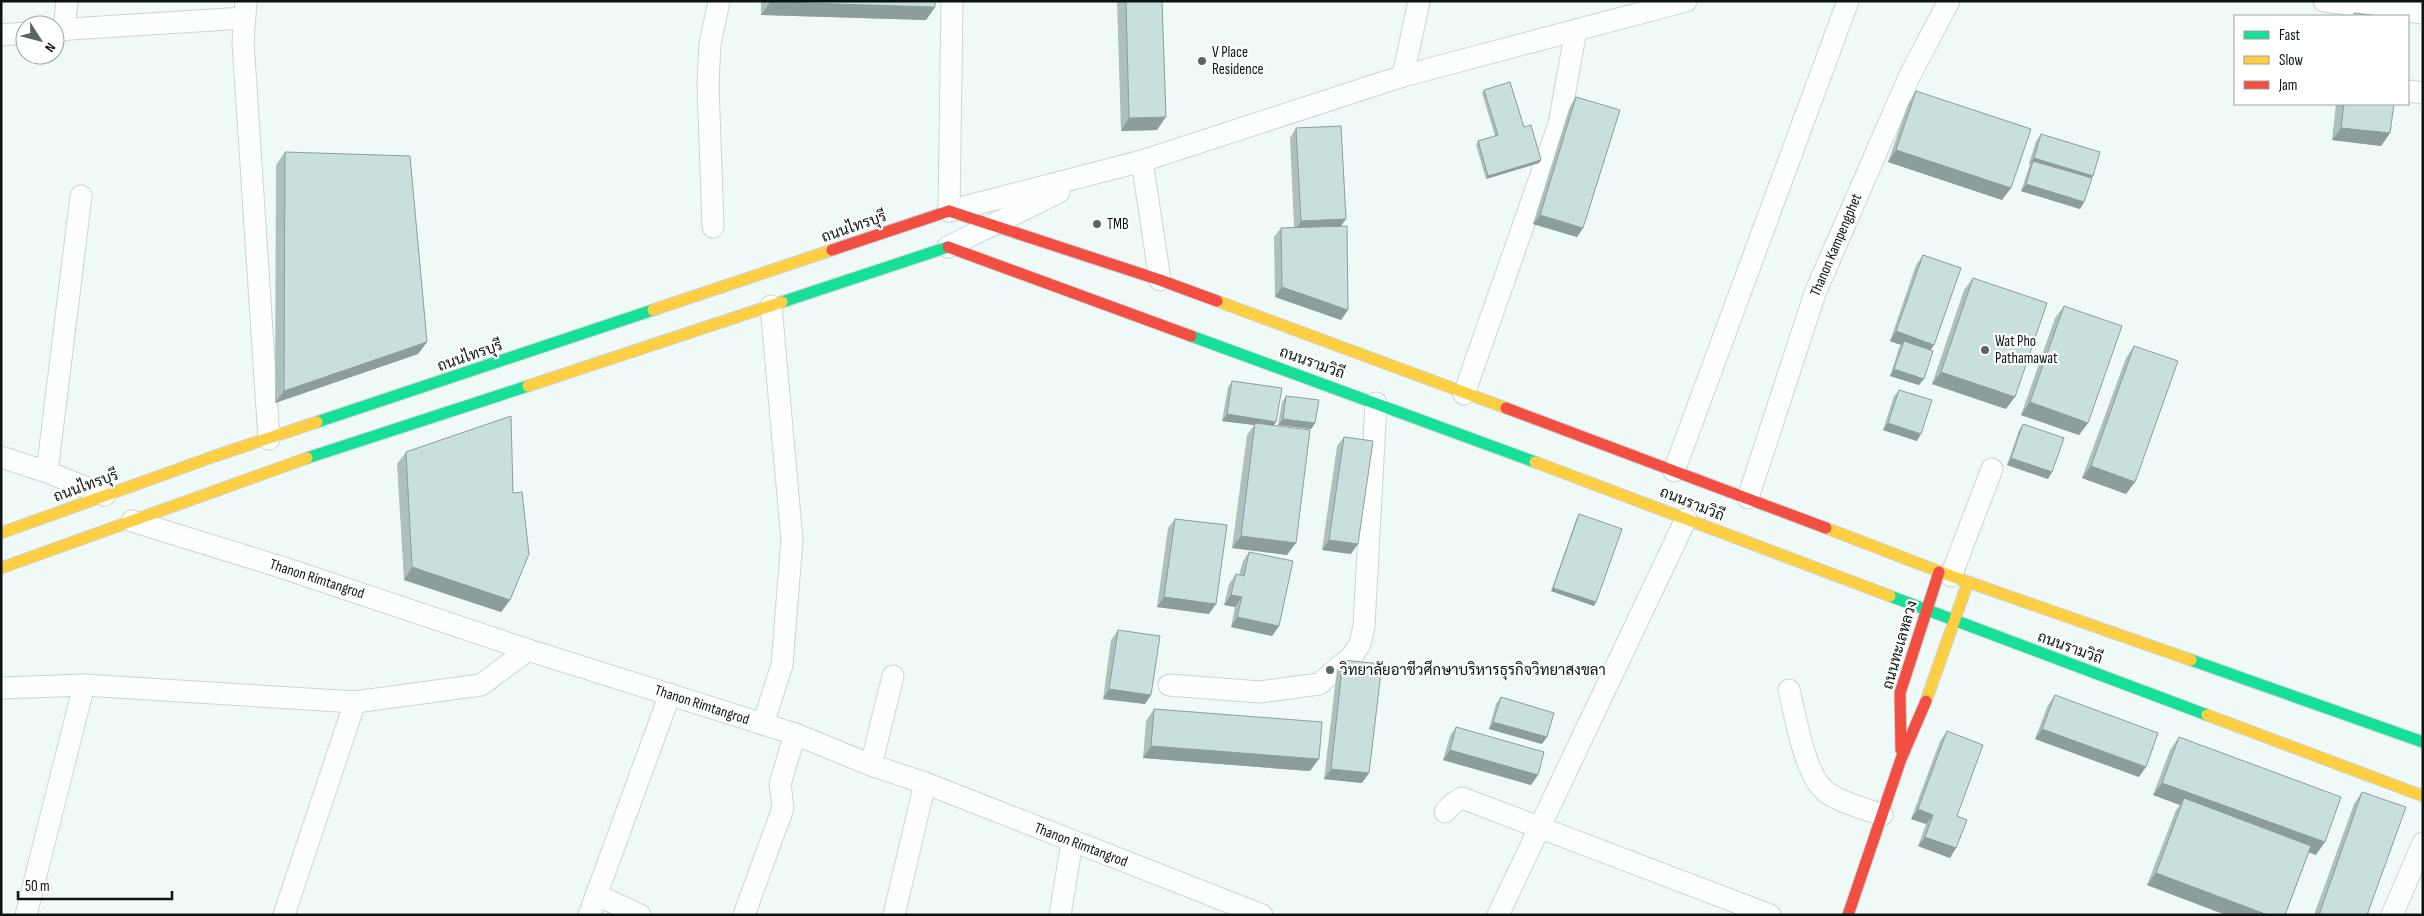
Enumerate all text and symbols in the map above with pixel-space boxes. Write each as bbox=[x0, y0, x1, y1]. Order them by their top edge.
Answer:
north arrow bbox=[15, 15, 65, 65]
legend bbox=[2234, 15, 2409, 105]
text: Fast bbox=[2279, 26, 2301, 45]
text: N bbox=[41, 39, 59, 55]
place label: V Place Residence bbox=[1212, 43, 1264, 79]
text: Slow bbox=[2279, 51, 2303, 70]
marker: V Place Residence bbox=[1196, 55, 1208, 67]
text: Jam bbox=[2278, 76, 2297, 95]
street label: Thanon Kampengphet bbox=[1806, 190, 1866, 299]
street label: ถนนไทรบุรี bbox=[819, 206, 889, 248]
place label: TMB bbox=[1107, 215, 1129, 234]
marker: TMB bbox=[1091, 218, 1103, 230]
place label: Wat Pho Pathamawat bbox=[1995, 332, 2058, 368]
street label: ถนนไทรบุรี bbox=[435, 335, 505, 377]
street label: ถนนรามวิถี bbox=[1277, 342, 1348, 384]
marker: Wat Pho Pathamawat bbox=[1979, 344, 1991, 356]
street label: ถนนไทรบุรี bbox=[51, 465, 121, 507]
street label: ถนนรามวิถี bbox=[1657, 482, 1727, 526]
street label: Thanon Rimtangrod bbox=[267, 555, 367, 603]
street label: ถนนทะเลหลวง bbox=[1878, 598, 1922, 692]
street label: ถนนรามวิถี bbox=[2035, 627, 2106, 669]
place label: วิทยาลัยอาชีวศึกษาบริหารธุรกิจวิทยาสงขลา bbox=[1340, 660, 1606, 681]
marker: วิทยาลัยอาชีวศึกษาบริหารธุรกิจวิทยาสงขลา bbox=[1324, 664, 1336, 676]
street label: Thanon Rimtangrod bbox=[652, 681, 752, 729]
street label: Thanon Rimtangrod bbox=[1032, 819, 1130, 871]
scale bar bbox=[18, 868, 171, 900]
text: 50 m bbox=[25, 877, 50, 896]

